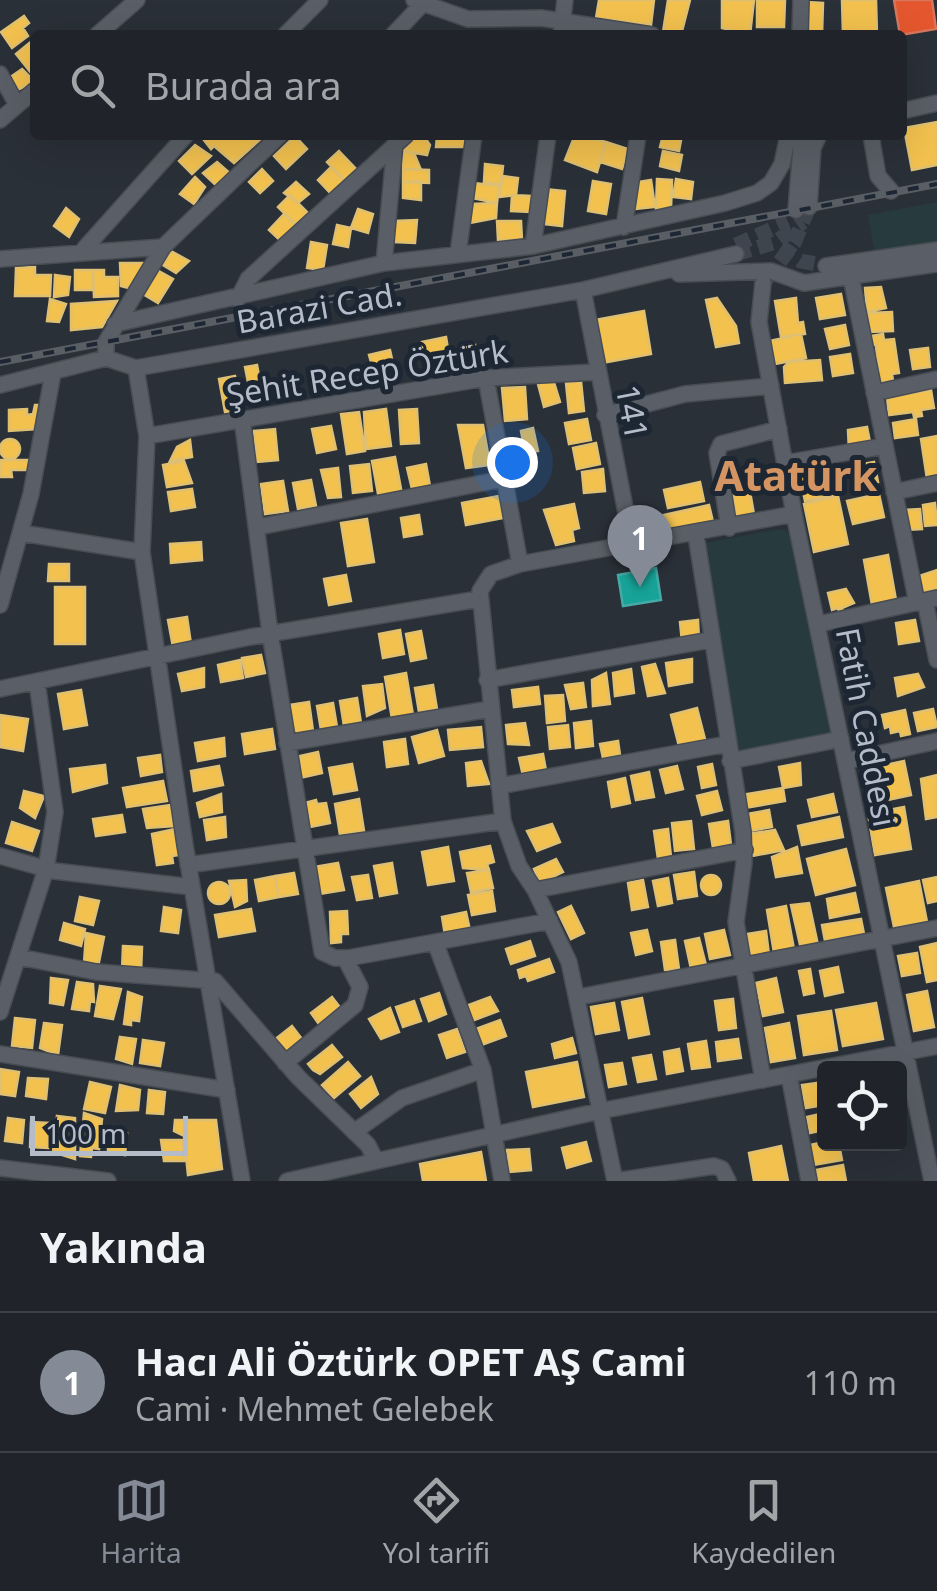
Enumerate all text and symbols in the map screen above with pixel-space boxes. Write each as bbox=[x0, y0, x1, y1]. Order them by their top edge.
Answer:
search box bbox=[30, 30, 907, 140]
icon: search bbox=[65, 58, 120, 113]
text: Burada ara bbox=[145, 59, 342, 111]
street label: Barazi Cad. bbox=[233, 271, 405, 343]
street label: Şehit Recep Öztürk bbox=[223, 329, 511, 415]
street label: 141 bbox=[607, 381, 659, 443]
your location bbox=[487, 437, 538, 488]
district label: Atatürk bbox=[715, 446, 878, 503]
pin: 1 bbox=[608, 504, 672, 587]
street label: Fatih Caddesi bbox=[827, 624, 907, 830]
map controls bbox=[817, 1061, 907, 1151]
button: locate bbox=[817, 1061, 907, 1151]
scale bar bbox=[30, 1111, 188, 1156]
text: 100 m bbox=[45, 1114, 127, 1152]
text: Yakında bbox=[40, 1218, 207, 1275]
text: Hacı Ali Öztürk OPET AŞ Cami bbox=[135, 1335, 686, 1387]
text: 1 bbox=[63, 1361, 82, 1404]
text: 110 m bbox=[804, 1361, 897, 1404]
text: Cami · Mehmet Gelebek bbox=[135, 1387, 494, 1430]
tab: Harita bbox=[101, 1473, 182, 1571]
tab: Yol tarifi bbox=[383, 1473, 490, 1571]
tab: Kaydedilen bbox=[691, 1473, 836, 1571]

